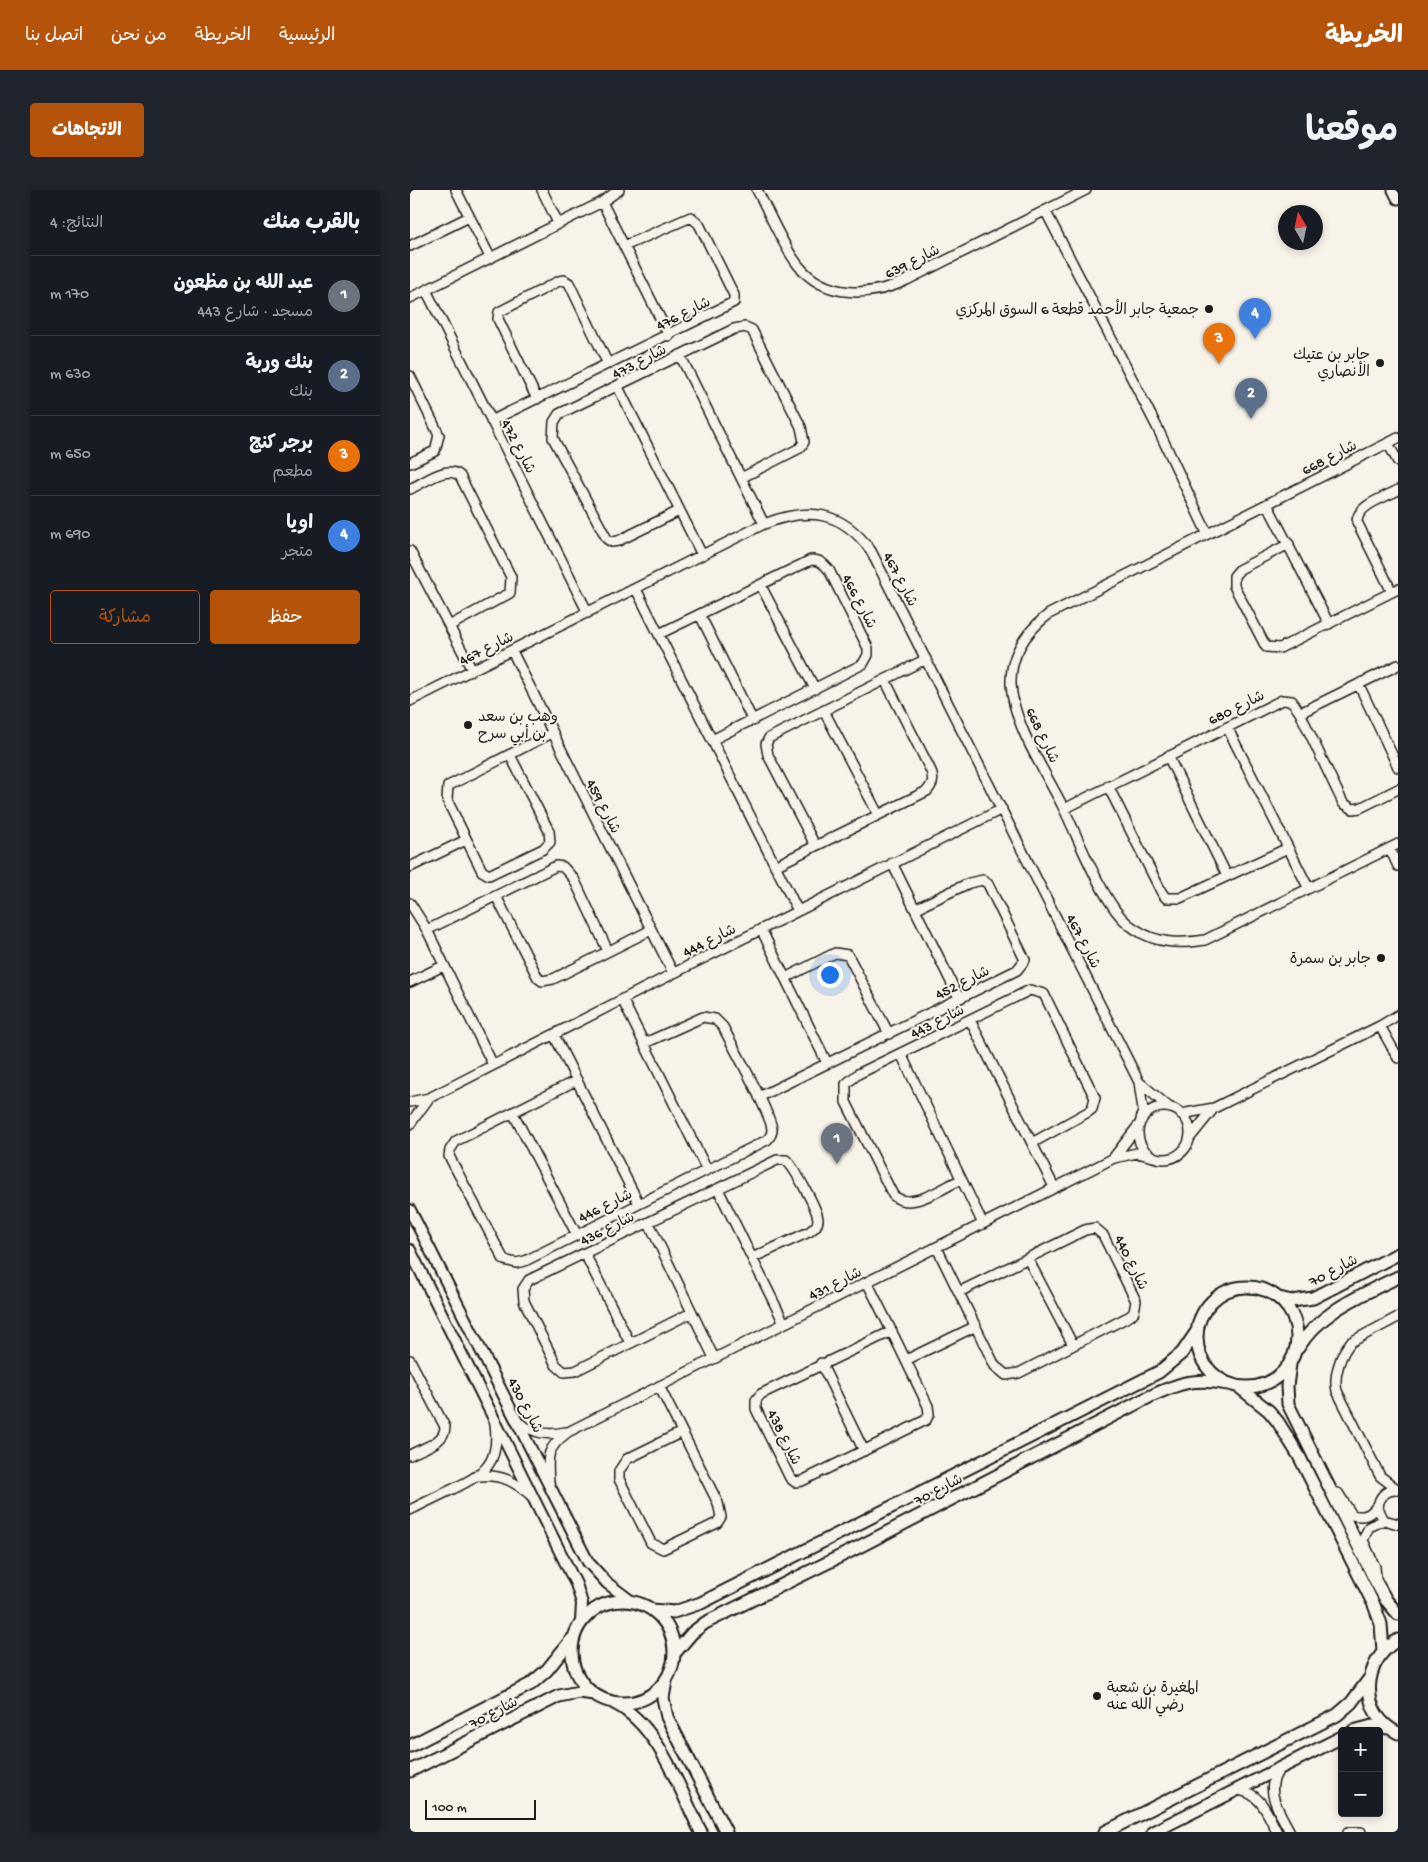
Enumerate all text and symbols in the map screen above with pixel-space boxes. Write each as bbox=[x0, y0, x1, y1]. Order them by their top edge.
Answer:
text: الخريطة bbox=[1325, 23, 1403, 52]
text: اتصل بنا bbox=[25, 26, 83, 47]
text: من نحن bbox=[111, 26, 167, 47]
text: الخريطة bbox=[195, 26, 251, 47]
text: الرئيسية bbox=[279, 26, 335, 47]
button: الاتجاهات bbox=[30, 103, 144, 157]
text: موقعنا bbox=[1305, 113, 1398, 154]
north arrow bbox=[1278, 205, 1323, 250]
text: بالقرب منك bbox=[263, 212, 360, 237]
text: النتائج: 4 bbox=[50, 215, 103, 234]
street label: شارع 639 bbox=[882, 242, 943, 284]
text: عبد الله بن مظعون bbox=[174, 273, 313, 296]
text: 170 m bbox=[50, 286, 89, 305]
text: 1 bbox=[341, 286, 347, 305]
street label: شارع 476 bbox=[654, 294, 714, 336]
pin: 4 bbox=[1239, 298, 1271, 339]
place label: جمعية جابر الأحمد قطعة 6 السوق المركزي bbox=[955, 299, 1199, 320]
marker: جمعية جابر الأحمد قطعة 6 السوق المركزي bbox=[1203, 303, 1215, 315]
text: مسجد · شارع 443 bbox=[197, 304, 313, 323]
pin: 3 bbox=[1203, 323, 1235, 364]
street label: شارع 473 bbox=[610, 341, 670, 384]
place label: جابر بن عتيك الأنصاري bbox=[1293, 347, 1370, 382]
text: بنك وربة bbox=[245, 353, 313, 376]
marker: جابر بن عتيك الأنصاري bbox=[1374, 357, 1386, 369]
text: 630 m bbox=[50, 366, 91, 385]
text: 2 bbox=[340, 366, 348, 385]
pin: 2 bbox=[1235, 378, 1267, 419]
text: بنك bbox=[289, 384, 313, 403]
street label: شارع 472 bbox=[496, 417, 538, 477]
text: برجر كنج bbox=[249, 433, 313, 456]
street label: شارع 668 bbox=[1299, 437, 1360, 480]
text: 650 m bbox=[50, 446, 91, 465]
text: 3 bbox=[340, 446, 348, 465]
text: مطعم bbox=[273, 464, 313, 483]
text: اويا bbox=[286, 513, 313, 536]
text: 690 m bbox=[50, 526, 90, 545]
text: 4 bbox=[340, 526, 348, 545]
text: متجر bbox=[282, 544, 313, 563]
street label: شارع 467 bbox=[878, 550, 921, 610]
street label: شارع 466 bbox=[837, 572, 879, 632]
button: مشاركة bbox=[50, 590, 200, 644]
button: حفظ bbox=[210, 590, 360, 644]
street label: شارع 467 bbox=[457, 629, 517, 671]
street label: شارع 680 bbox=[1206, 687, 1268, 730]
street label: شارع 668 bbox=[1020, 705, 1062, 767]
place label: وهب بن سعد بن أبي سرح bbox=[478, 709, 558, 746]
marker: وهب بن سعد بن أبي سرح bbox=[462, 719, 474, 731]
street label: شارع 459 bbox=[581, 777, 624, 837]
street label: شارع 467 bbox=[1061, 912, 1104, 972]
street label: شارع 444 bbox=[680, 921, 740, 962]
place label: جابر بن سمرة bbox=[1290, 951, 1371, 969]
marker: جابر بن سمرة bbox=[1375, 952, 1387, 964]
your location bbox=[817, 962, 843, 988]
street label: شارع 452 bbox=[933, 963, 993, 1005]
street label: شارع 443 bbox=[908, 1002, 968, 1044]
pin: 1 bbox=[821, 1123, 853, 1164]
street label: شارع 446 bbox=[576, 1186, 636, 1228]
street label: شارع 436 bbox=[578, 1209, 638, 1251]
street label: شارع 440 bbox=[1109, 1233, 1151, 1293]
street label: شارع 70 bbox=[1306, 1252, 1361, 1292]
street label: شارع 431 bbox=[806, 1264, 865, 1305]
street label: شارع 430 bbox=[503, 1375, 546, 1436]
street label: شارع 438 bbox=[762, 1407, 804, 1468]
street label: شارع 70 bbox=[911, 1471, 966, 1511]
place label: المغيرة بن شعبة رضي الله عنه bbox=[1107, 1680, 1199, 1717]
marker: المغيرة بن شعبة رضي الله عنه bbox=[1091, 1690, 1103, 1702]
street label: شارع 70 bbox=[466, 1694, 521, 1734]
map controls bbox=[1338, 1727, 1383, 1817]
button: + bbox=[1338, 1727, 1383, 1772]
button: − bbox=[1338, 1772, 1383, 1817]
scale bar bbox=[425, 1797, 536, 1820]
text: 100 m bbox=[432, 1800, 467, 1817]

